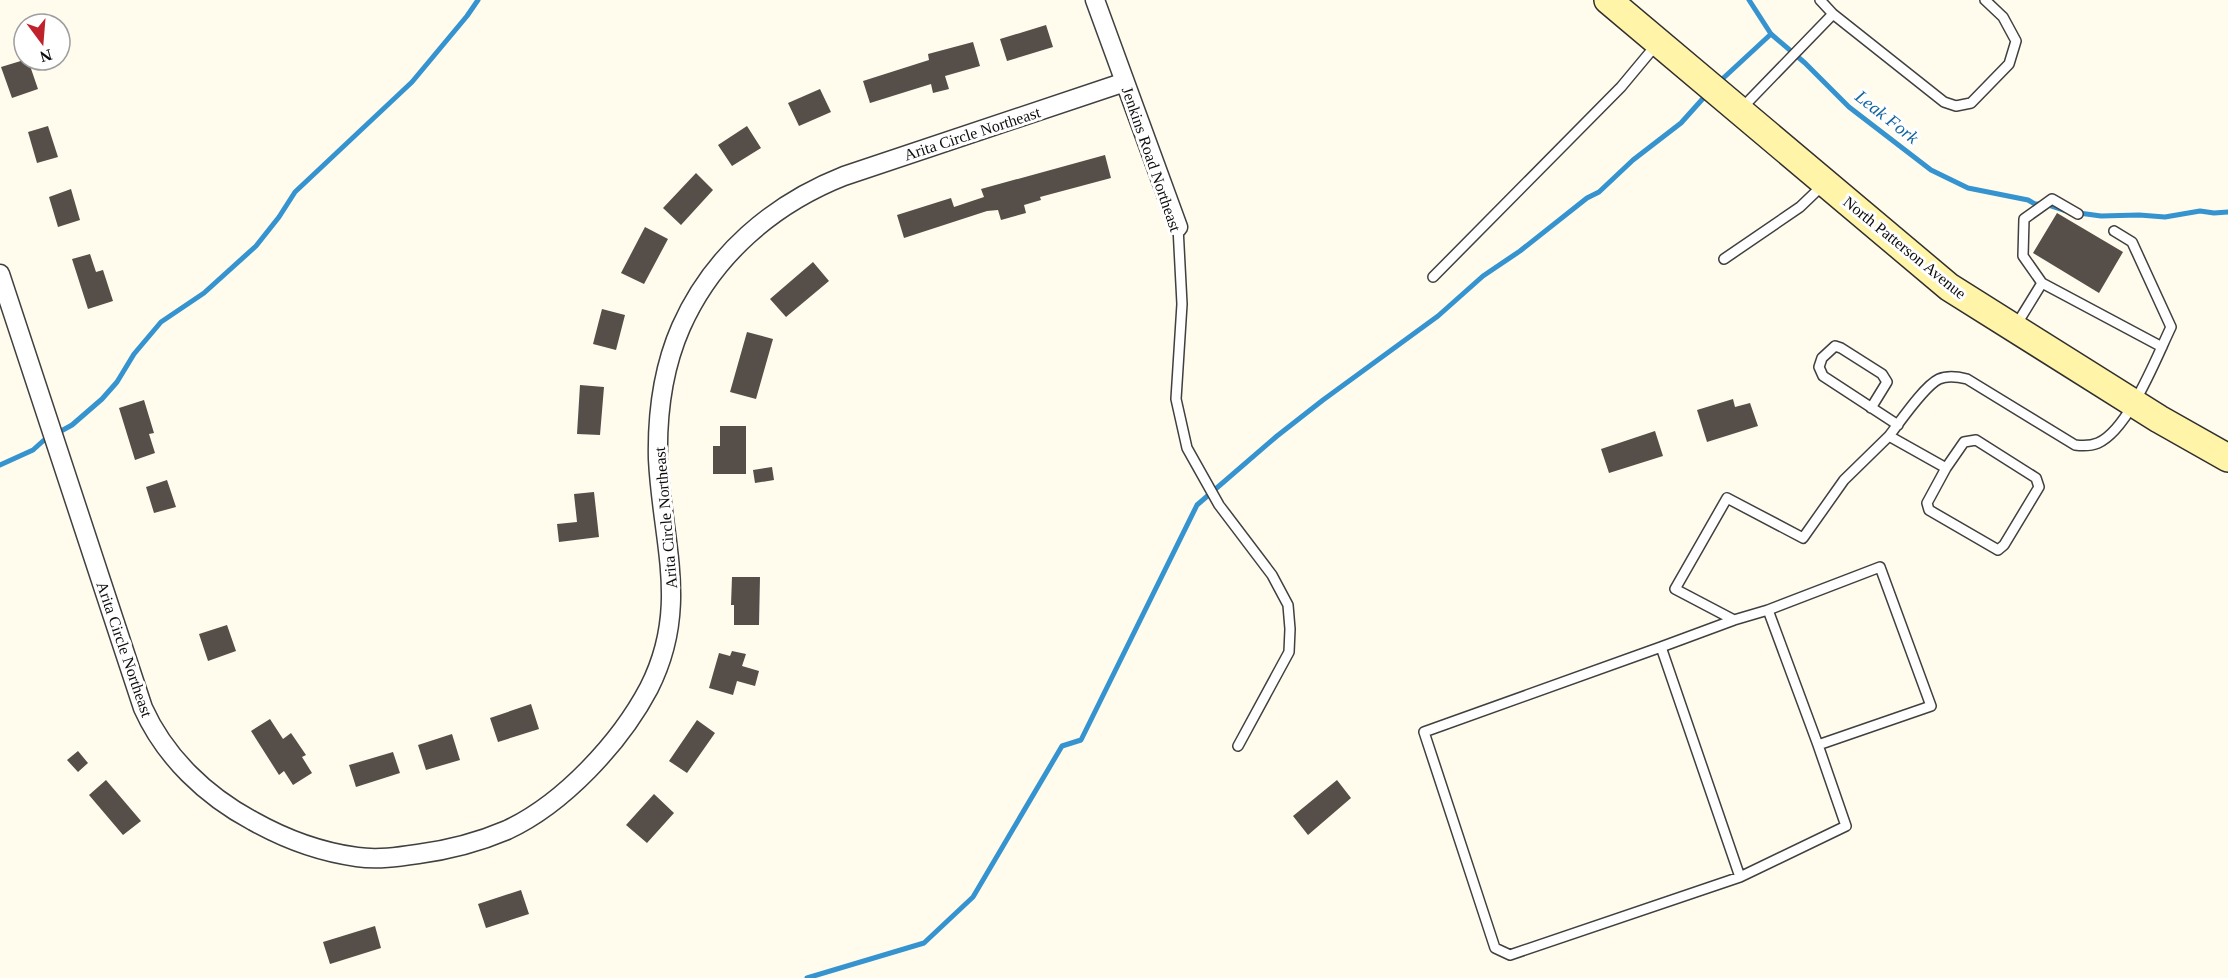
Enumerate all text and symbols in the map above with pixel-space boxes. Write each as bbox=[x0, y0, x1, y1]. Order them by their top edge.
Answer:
north arrow bbox=[12, 12, 72, 72]
text: N bbox=[38, 46, 54, 66]
street label: Jenkins Road Northeast bbox=[1119, 85, 1184, 234]
water label: Leak Fork bbox=[1851, 86, 1923, 148]
street label: Arita Circle Northeast bbox=[902, 103, 1043, 164]
street label: North Patterson Avenue bbox=[1840, 193, 1969, 302]
street label: Arita Circle Northeast bbox=[651, 446, 680, 590]
street label: Arita Circle Northeast bbox=[93, 579, 156, 720]

